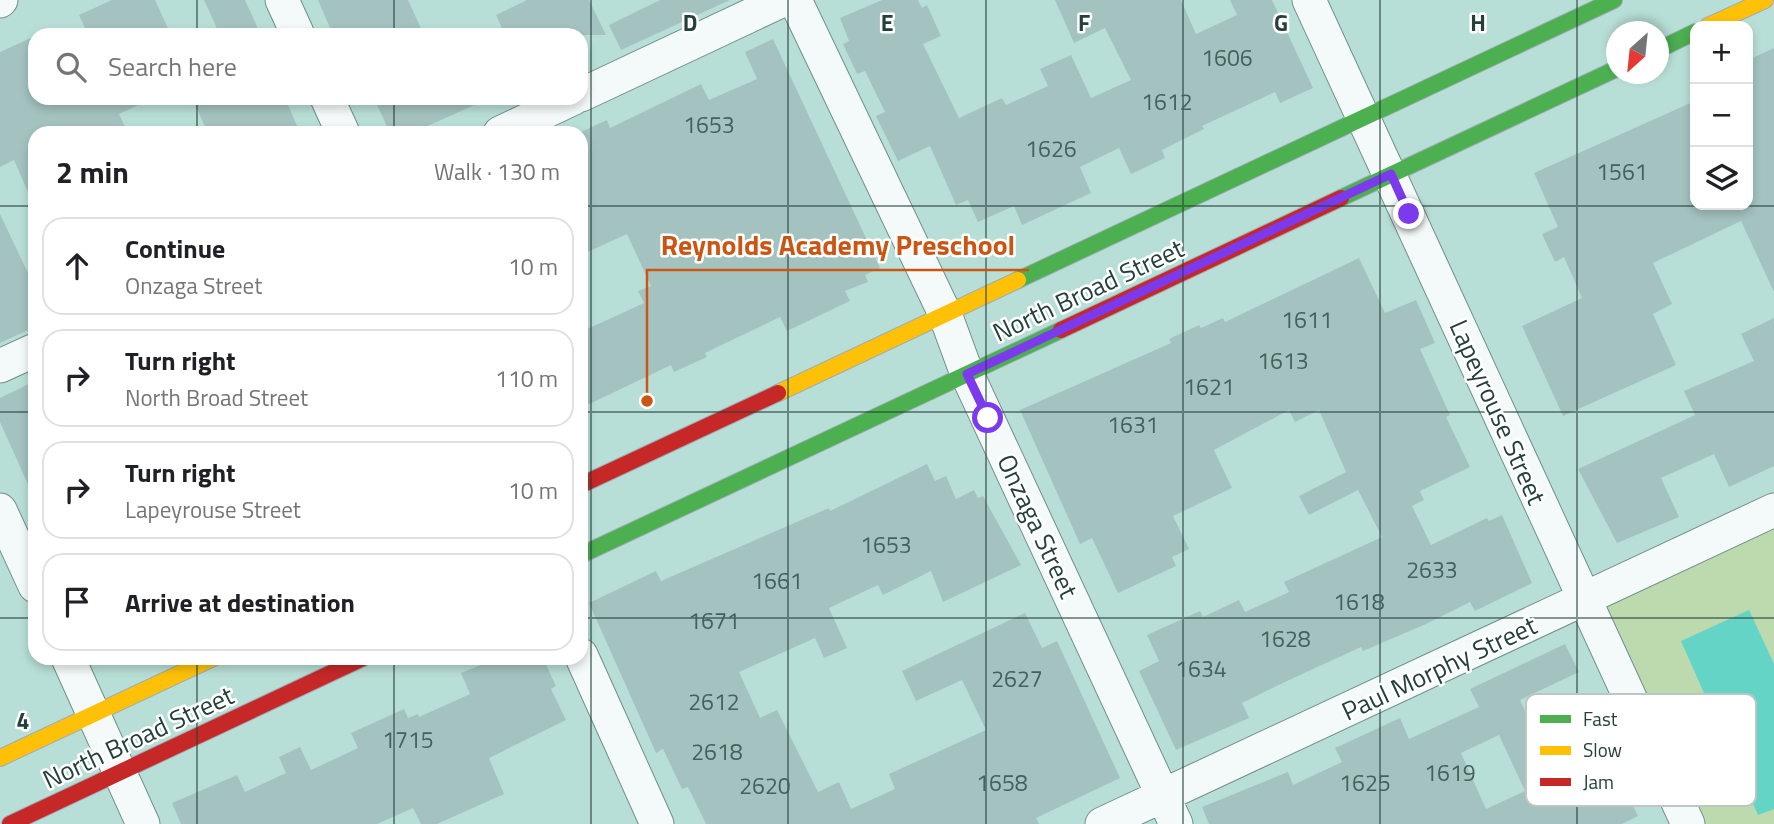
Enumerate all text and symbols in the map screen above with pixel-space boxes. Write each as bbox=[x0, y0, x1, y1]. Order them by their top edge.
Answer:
text: D bbox=[683, 5, 697, 40]
text: E bbox=[881, 5, 893, 40]
text: F bbox=[1078, 5, 1090, 40]
text: G bbox=[1274, 5, 1288, 40]
text: H bbox=[1470, 5, 1486, 40]
north arrow bbox=[1606, 21, 1669, 84]
map controls bbox=[1690, 21, 1753, 210]
button: + bbox=[1690, 21, 1753, 84]
search box bbox=[28, 28, 588, 105]
house number: 1606 bbox=[1201, 40, 1253, 75]
text: Search here bbox=[108, 47, 237, 86]
icon: search bbox=[52, 48, 90, 86]
house number: 1612 bbox=[1141, 84, 1193, 119]
button: − bbox=[1690, 84, 1753, 147]
house number: 1653 bbox=[683, 107, 735, 142]
house number: 1626 bbox=[1025, 131, 1077, 166]
button: layers bbox=[1690, 147, 1753, 210]
text: 2 min bbox=[56, 149, 129, 195]
text: Walk · 130 m bbox=[434, 154, 560, 189]
house number: 1561 bbox=[1596, 154, 1648, 189]
route end bbox=[1393, 198, 1424, 229]
callout: Reynolds Academy Preschool bbox=[647, 221, 1029, 270]
text: Reynolds Academy Preschool bbox=[661, 223, 1015, 266]
text: Continue bbox=[125, 229, 225, 268]
street label: North Broad Street bbox=[986, 229, 1190, 351]
icon: ahead bbox=[58, 247, 96, 285]
text: 10 m bbox=[508, 249, 558, 284]
text: Onzaga Street bbox=[125, 268, 262, 303]
house number: 1611 bbox=[1281, 302, 1333, 337]
street label: Lapeyrouse Street bbox=[1440, 313, 1556, 511]
text: Turn right bbox=[125, 341, 236, 380]
house number: 1613 bbox=[1257, 343, 1309, 378]
icon: right bbox=[58, 359, 96, 397]
text: 110 m bbox=[495, 361, 558, 396]
house number: 1621 bbox=[1183, 369, 1235, 404]
text: North Broad Street bbox=[125, 380, 308, 415]
route start bbox=[972, 402, 1003, 433]
house number: 1631 bbox=[1107, 407, 1159, 442]
street label: Onzaga Street bbox=[988, 447, 1088, 605]
text: Turn right bbox=[125, 453, 236, 492]
icon: right bbox=[58, 471, 96, 509]
text: 10 m bbox=[508, 473, 558, 508]
text: Lapeyrouse Street bbox=[125, 492, 301, 527]
house number: 1653 bbox=[860, 527, 912, 562]
house number: 2633 bbox=[1406, 552, 1458, 587]
house number: 1661 bbox=[751, 563, 803, 598]
icon: arrive bbox=[58, 583, 96, 621]
text: Arrive at destination bbox=[125, 583, 355, 622]
house number: 1618 bbox=[1333, 584, 1385, 619]
house number: 1671 bbox=[688, 603, 740, 638]
street label: Paul Morphy Street bbox=[1335, 606, 1543, 730]
house number: 1628 bbox=[1259, 621, 1311, 656]
house number: 1634 bbox=[1175, 651, 1227, 686]
house number: 2627 bbox=[991, 661, 1043, 696]
street label: North Broad Street bbox=[36, 676, 240, 798]
house number: 2612 bbox=[688, 684, 740, 719]
legend bbox=[1526, 694, 1756, 806]
text: 4 bbox=[17, 703, 29, 738]
text: Fast bbox=[1583, 704, 1618, 733]
house number: 1715 bbox=[382, 722, 434, 757]
house number: 2618 bbox=[691, 734, 743, 769]
text: Slow bbox=[1583, 735, 1622, 764]
house number: 1619 bbox=[1424, 755, 1476, 790]
house number: 1658 bbox=[976, 765, 1028, 800]
house number: 1625 bbox=[1339, 765, 1391, 800]
text: Jam bbox=[1583, 767, 1614, 796]
house number: 2620 bbox=[739, 768, 791, 803]

